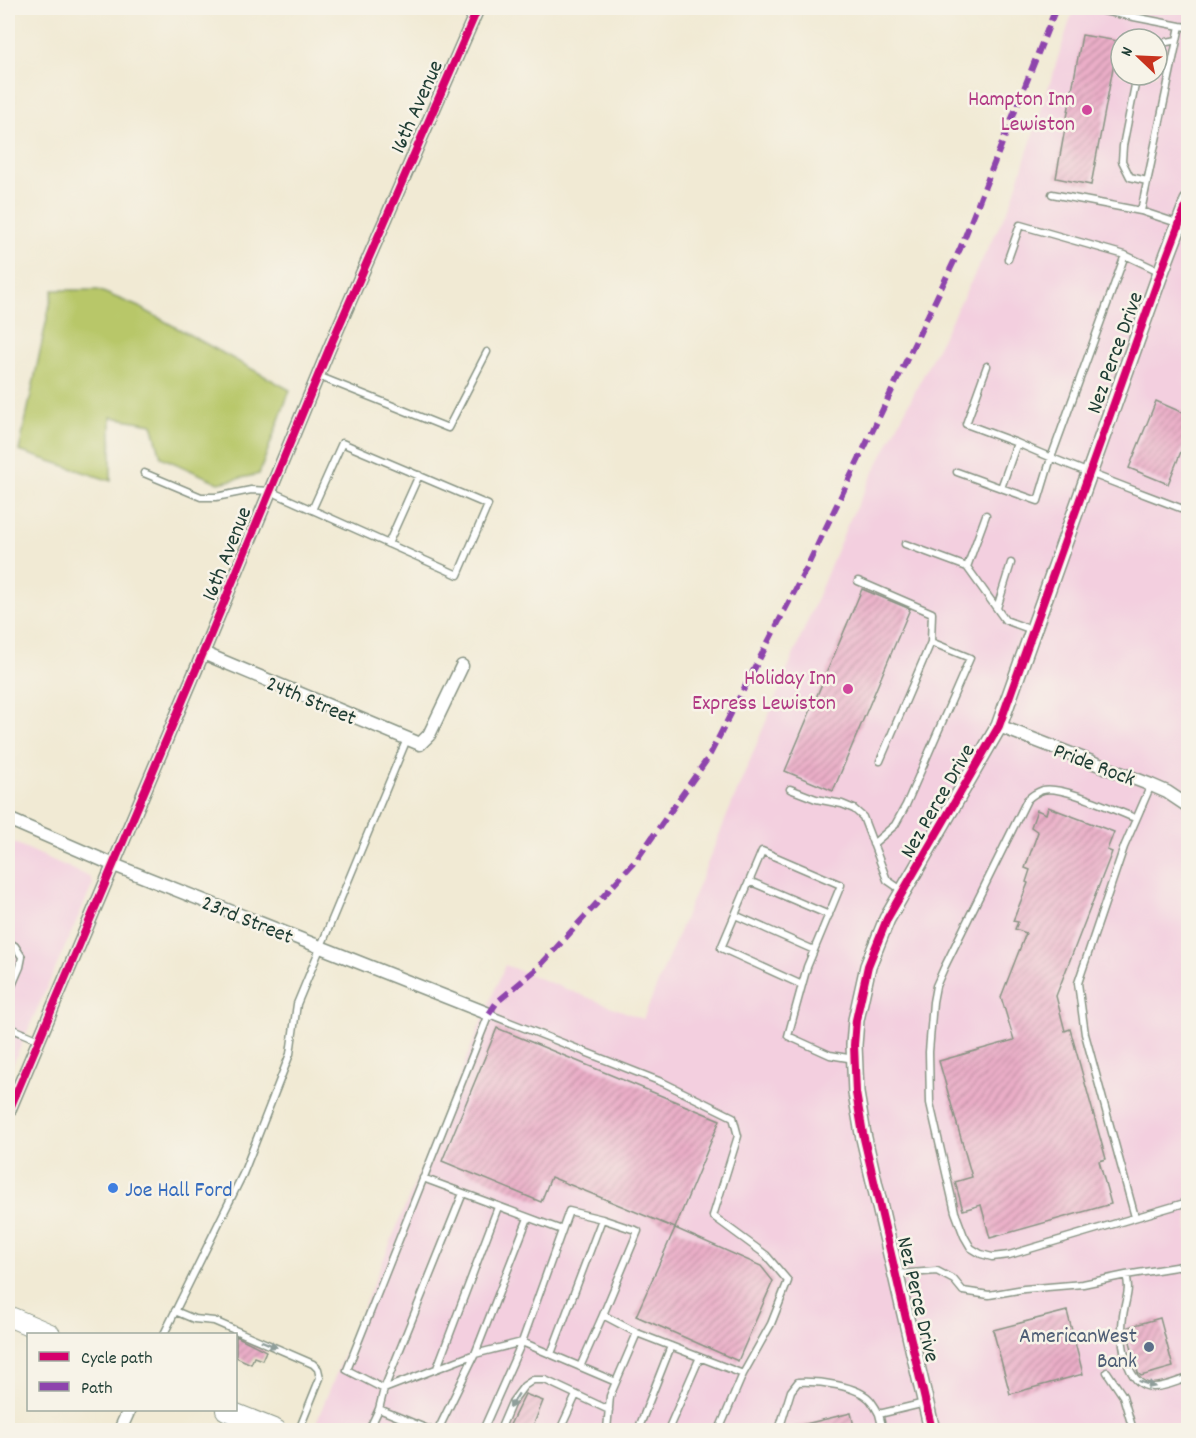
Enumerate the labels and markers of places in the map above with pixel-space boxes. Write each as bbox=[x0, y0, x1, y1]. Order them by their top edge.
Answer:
place label: Hampton Inn Lewiston bbox=[968, 85, 1075, 141]
marker: Hampton Inn Lewiston bbox=[1080, 103, 1094, 117]
place label: Holiday Inn Express Lewiston bbox=[692, 664, 836, 720]
marker: Holiday Inn Express Lewiston bbox=[841, 682, 855, 696]
place label: Joe Hall Ford bbox=[125, 1176, 233, 1207]
marker: Joe Hall Ford bbox=[106, 1181, 120, 1195]
place label: AmericanWest Bank bbox=[1019, 1322, 1137, 1378]
marker: AmericanWest Bank bbox=[1142, 1340, 1156, 1354]

